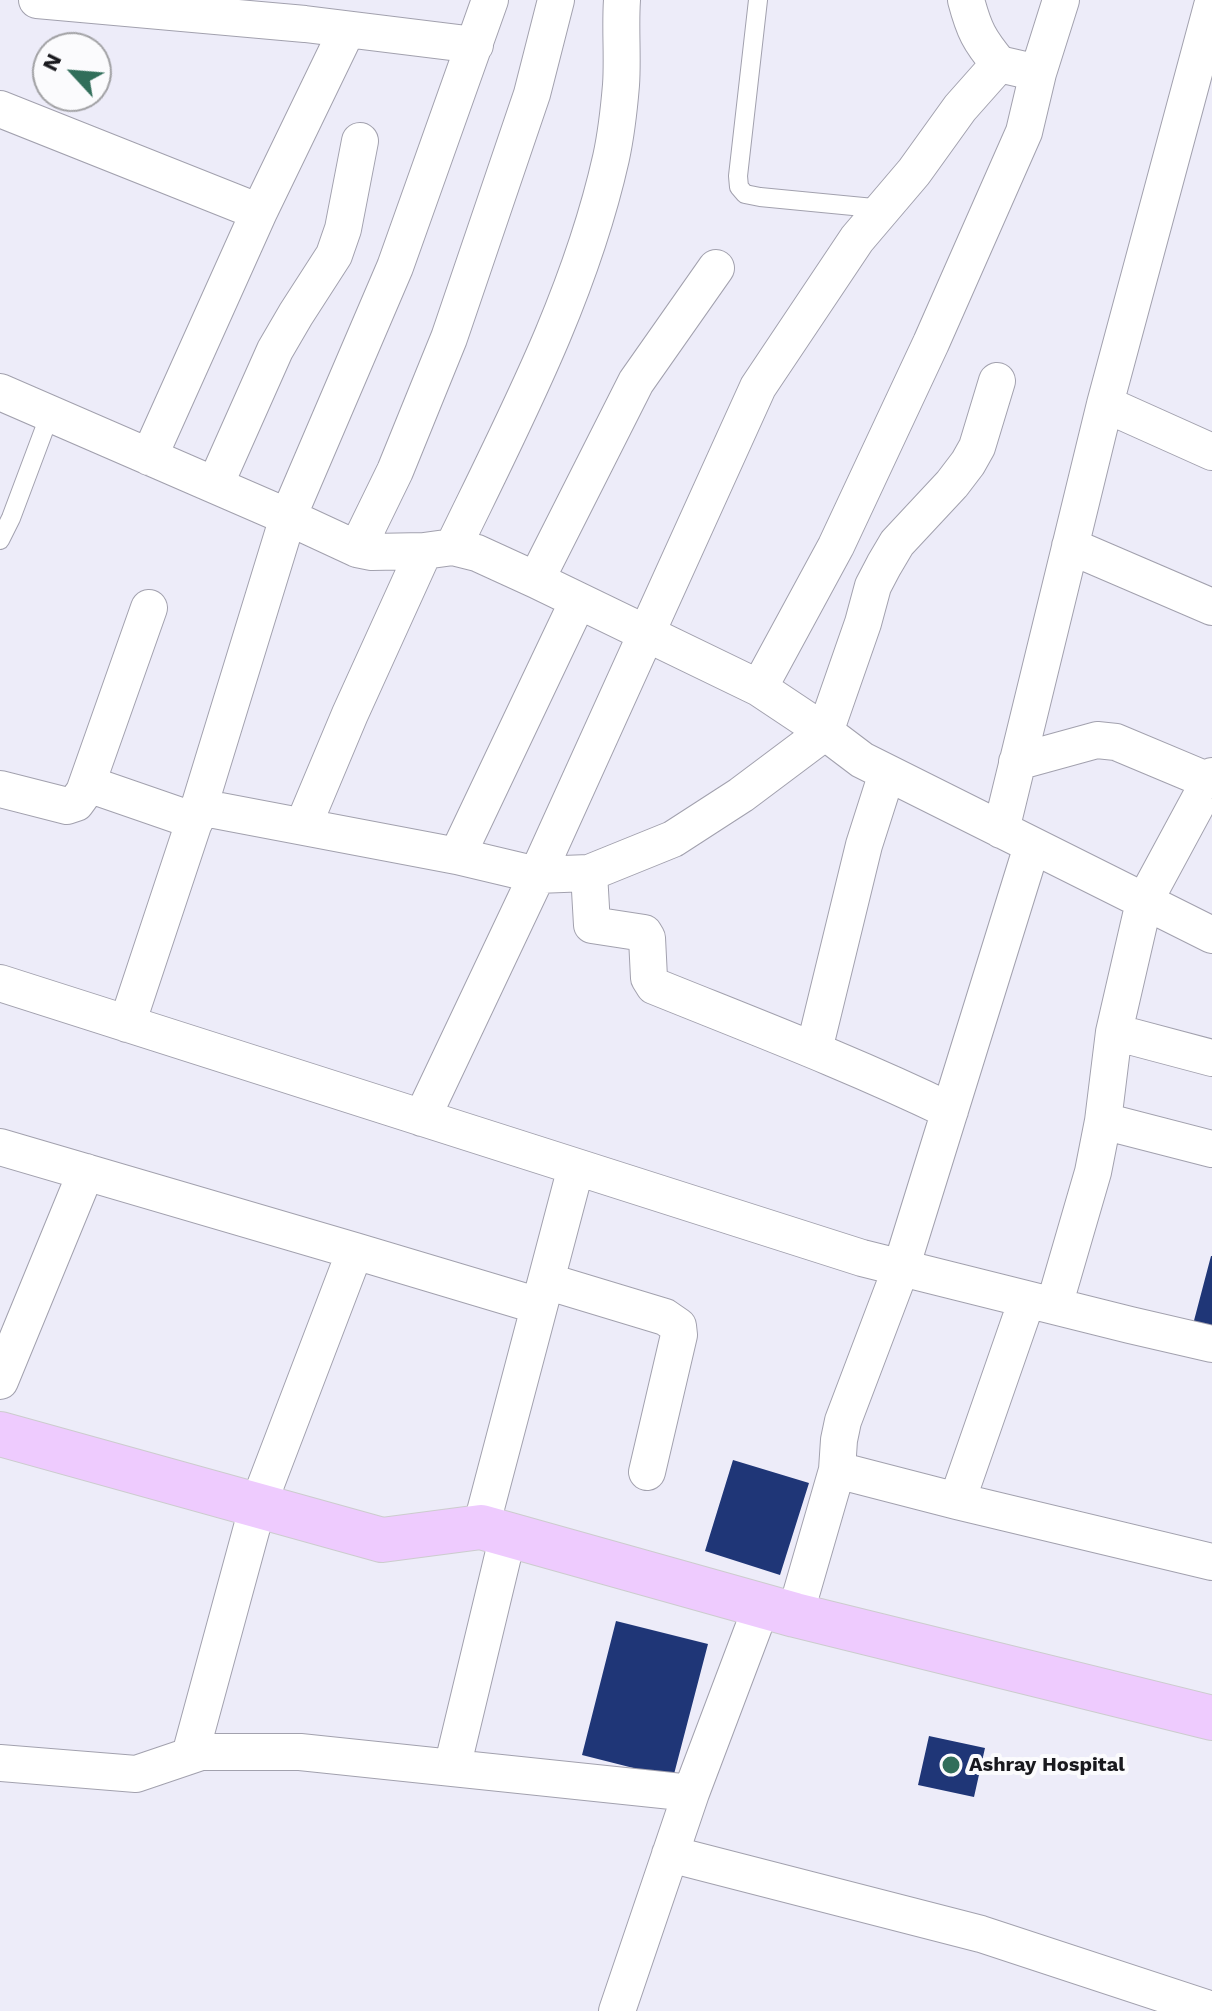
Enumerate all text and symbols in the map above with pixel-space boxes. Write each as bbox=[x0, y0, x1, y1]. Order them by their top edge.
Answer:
north arrow bbox=[32, 32, 112, 112]
text: N bbox=[37, 49, 67, 75]
place label: Ashray Hospital bbox=[969, 1753, 1125, 1777]
marker: Ashray Hospital bbox=[940, 1754, 962, 1776]

